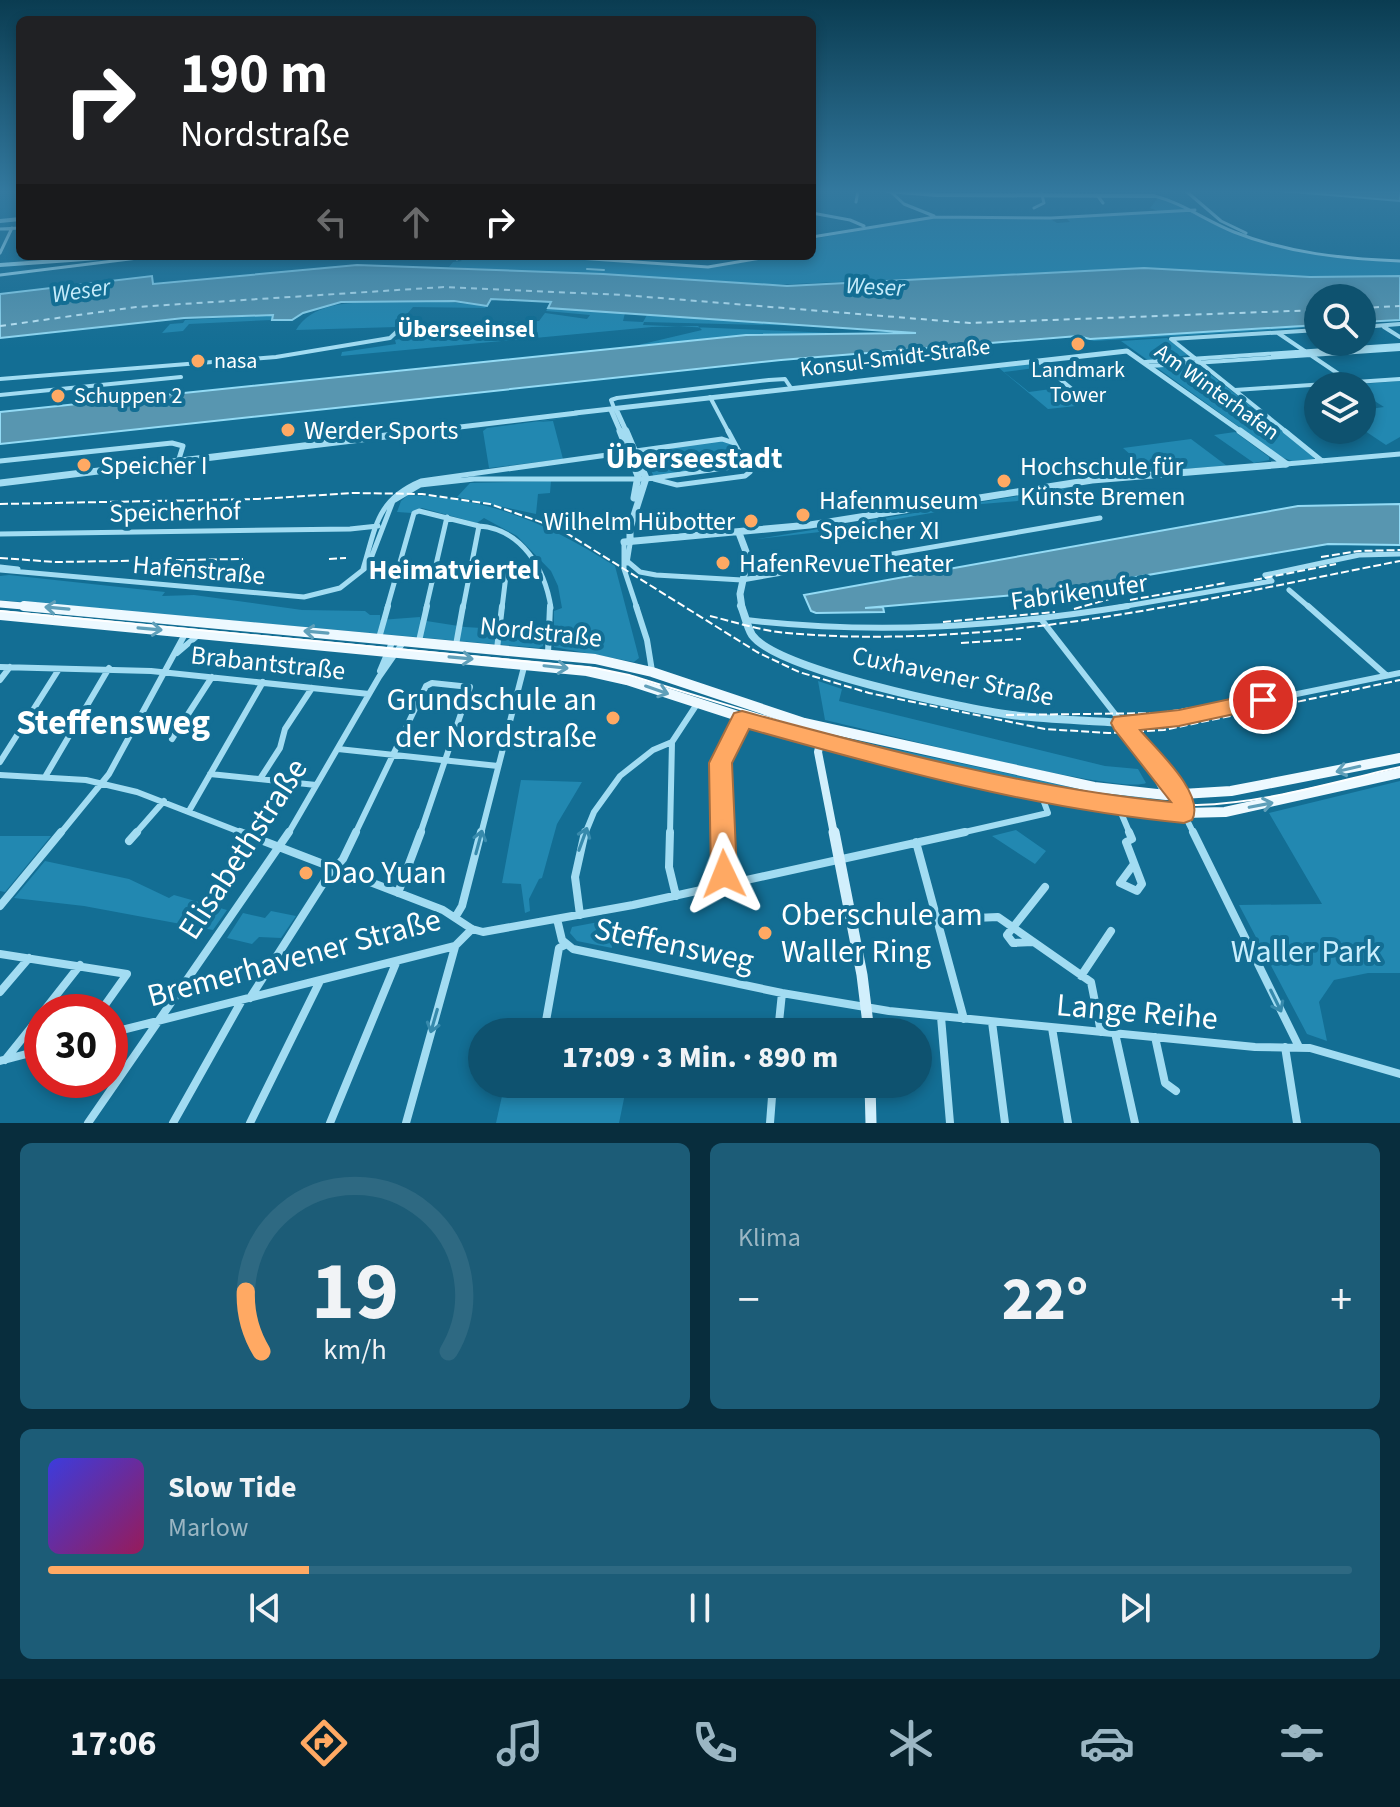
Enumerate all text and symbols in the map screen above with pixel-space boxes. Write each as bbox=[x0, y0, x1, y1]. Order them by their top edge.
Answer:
text: 190 m bbox=[180, 35, 328, 114]
icon: right bbox=[48, 48, 152, 152]
text: Nordstraße bbox=[180, 109, 350, 160]
icon: left bbox=[310, 200, 354, 244]
icon: ahead bbox=[394, 200, 438, 244]
icon: right bbox=[478, 200, 522, 244]
water label: Weser bbox=[845, 268, 907, 306]
water label: Weser bbox=[49, 269, 114, 312]
map controls bbox=[1304, 284, 1376, 444]
button: search bbox=[1304, 284, 1376, 356]
district label: Überseeinsel bbox=[397, 312, 535, 347]
street label: Konsul-Smidt-Straße bbox=[798, 330, 992, 386]
marker: Landmark Tower bbox=[1069, 335, 1087, 353]
street label: Am Winterhafen bbox=[1148, 336, 1286, 448]
place label: nasa bbox=[214, 345, 257, 377]
marker: nasa bbox=[189, 352, 207, 370]
place label: Landmark Tower bbox=[1031, 354, 1125, 411]
button: layers bbox=[1304, 372, 1376, 444]
place label: Schuppen 2 bbox=[74, 380, 182, 412]
marker: Schuppen 2 bbox=[49, 387, 67, 405]
place label: Werder Sports bbox=[304, 412, 459, 449]
marker: Werder Sports bbox=[279, 421, 297, 439]
district label: Überseestadt bbox=[606, 437, 783, 480]
place label: Speicher I bbox=[100, 447, 208, 484]
place label: Hochschule für Künste Bremen bbox=[1020, 448, 1186, 515]
marker: Speicher I bbox=[75, 456, 93, 474]
marker: Hochschule für Künste Bremen bbox=[995, 472, 1013, 490]
place label: Hafenmuseum Speicher XI bbox=[819, 482, 979, 549]
street label: Speicherhof bbox=[109, 492, 242, 532]
place label: Wilhelm Hübotter bbox=[543, 503, 736, 540]
marker: Hafenmuseum Speicher XI bbox=[794, 506, 812, 524]
marker: Wilhelm Hübotter bbox=[742, 512, 760, 530]
place label: HafenRevueTheater bbox=[739, 545, 954, 582]
street label: Hafenstraße bbox=[131, 546, 267, 594]
district label: Heimatviertel bbox=[369, 550, 539, 590]
marker: HafenRevueTheater bbox=[714, 554, 732, 572]
street label: Fabrikenufer bbox=[1008, 564, 1151, 620]
one-way arrow bbox=[44, 600, 71, 615]
street label: Nordstraße bbox=[478, 607, 604, 657]
one-way arrow bbox=[136, 622, 163, 637]
one-way arrow bbox=[303, 624, 330, 639]
street label: Brabantstraße bbox=[189, 636, 347, 690]
street label: Cuxhavener Straße bbox=[849, 637, 1057, 715]
one-way arrow bbox=[447, 651, 474, 666]
one-way arrow bbox=[542, 660, 569, 675]
pin bbox=[1229, 666, 1297, 734]
place label: Grundschule an der Nordstraße bbox=[387, 677, 597, 760]
icon: arrive bbox=[1241, 678, 1285, 722]
one-way arrow bbox=[644, 684, 669, 698]
district label: Steffensweg bbox=[16, 697, 210, 748]
marker: Grundschule an der Nordstraße bbox=[604, 709, 622, 727]
street label: Elisabethstraße bbox=[167, 749, 319, 949]
one-way arrow bbox=[1336, 762, 1361, 777]
one-way arrow bbox=[1248, 797, 1273, 812]
one-way arrow bbox=[577, 827, 591, 852]
one-way arrow bbox=[472, 830, 487, 855]
position arrow bbox=[682, 832, 766, 916]
place label: Dao Yuan bbox=[322, 850, 447, 896]
marker: Dao Yuan bbox=[297, 864, 315, 882]
place label: Oberschule am Waller Ring bbox=[781, 892, 983, 975]
street label: Bremerhavener Straße bbox=[142, 897, 446, 1019]
street label: Steffensweg bbox=[590, 906, 758, 984]
marker: Oberschule am Waller Ring bbox=[756, 924, 774, 942]
park label: Waller Park bbox=[1231, 929, 1381, 975]
street label: Lange Reihe bbox=[1054, 982, 1220, 1042]
one-way arrow bbox=[1270, 989, 1285, 1012]
speed limit sign: 30 bbox=[24, 994, 128, 1098]
one-way arrow bbox=[426, 1008, 441, 1034]
text: 17:09 · 3 Min. · 890 m bbox=[562, 1036, 838, 1079]
text: Klima bbox=[738, 1219, 801, 1256]
text: 19 bbox=[311, 1233, 399, 1351]
text: 22° bbox=[1002, 1258, 1088, 1343]
text: − bbox=[738, 1269, 760, 1332]
text: + bbox=[1330, 1269, 1352, 1332]
text: km/h bbox=[323, 1330, 387, 1370]
text: Slow Tide bbox=[168, 1466, 297, 1509]
text: Marlow bbox=[168, 1509, 248, 1546]
icon: previous bbox=[243, 1586, 287, 1630]
icon: pause bbox=[678, 1586, 722, 1630]
icon: next bbox=[1113, 1586, 1157, 1630]
icon: directions bbox=[296, 1715, 352, 1771]
icon: music bbox=[492, 1715, 548, 1771]
icon: phone bbox=[687, 1715, 743, 1771]
icon: climate bbox=[883, 1715, 939, 1771]
icon: car bbox=[1079, 1715, 1135, 1771]
icon: filters bbox=[1274, 1715, 1330, 1771]
text: 17:06 bbox=[70, 1718, 157, 1769]

